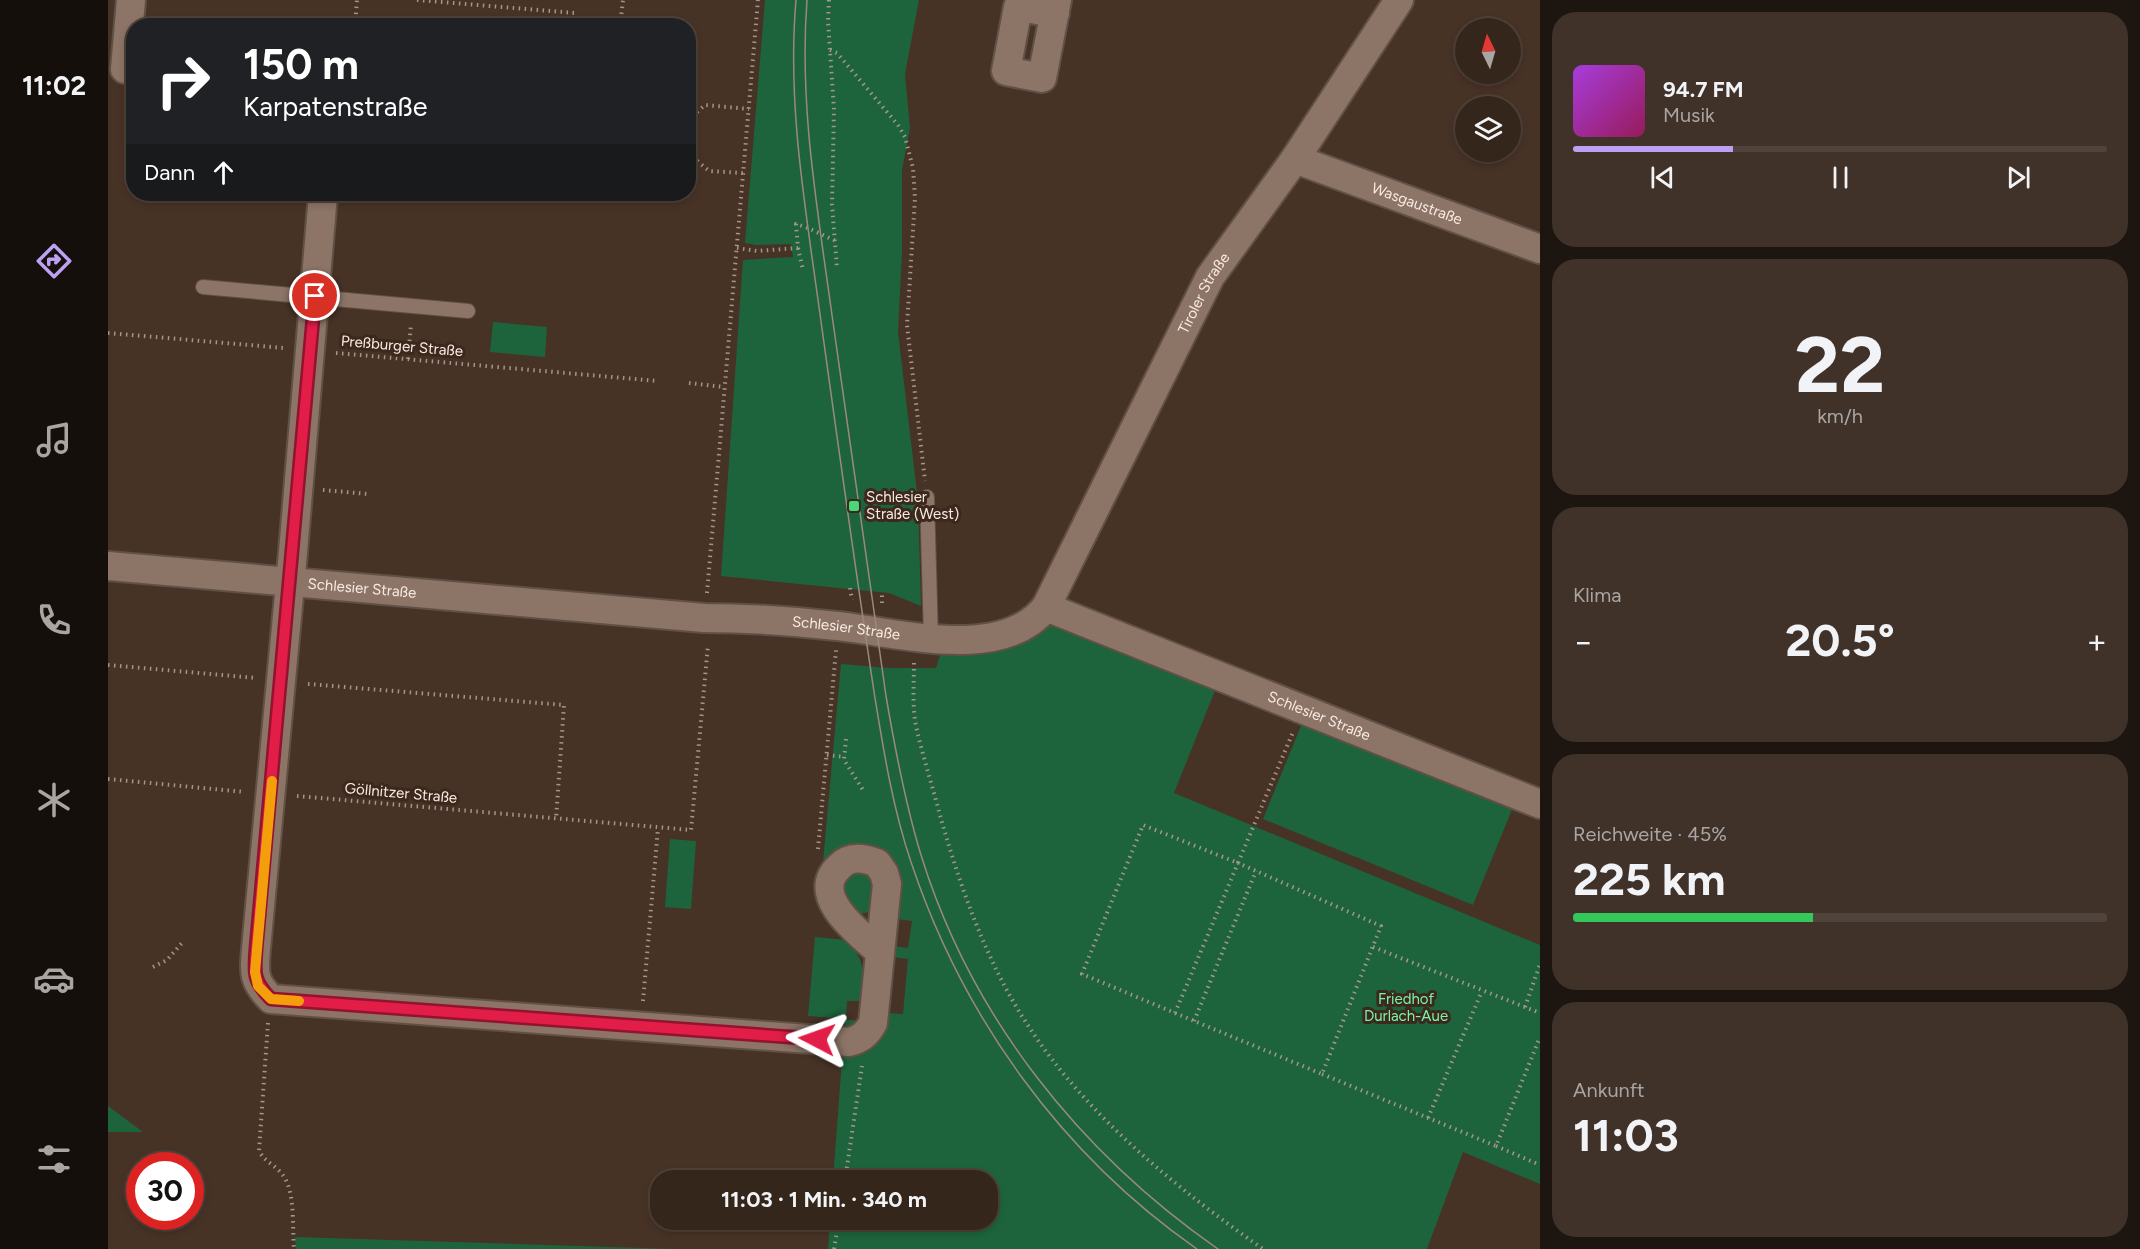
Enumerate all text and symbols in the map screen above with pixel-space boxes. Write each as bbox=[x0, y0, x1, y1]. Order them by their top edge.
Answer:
north arrow bbox=[1455, 18, 1521, 84]
map controls bbox=[1455, 18, 1521, 162]
text: 150 m bbox=[243, 39, 359, 90]
icon: right bbox=[144, 42, 222, 120]
text: 11:02 bbox=[22, 69, 86, 102]
text: 94.7 FM bbox=[1663, 76, 1744, 103]
text: Karpatenstraße bbox=[243, 90, 427, 123]
button: layers bbox=[1455, 96, 1521, 162]
text: Musik bbox=[1663, 103, 1715, 127]
icon: ahead bbox=[207, 156, 240, 189]
text: Dann bbox=[144, 159, 195, 186]
icon: previous bbox=[1646, 161, 1679, 194]
icon: pause bbox=[1824, 161, 1857, 194]
icon: next bbox=[2002, 161, 2035, 194]
street label: Wasgaustraße bbox=[1369, 179, 1465, 229]
icon: directions bbox=[33, 240, 75, 282]
street label: Tiroler Straße bbox=[1174, 249, 1234, 337]
pin bbox=[289, 270, 340, 321]
icon: arrive bbox=[298, 279, 331, 312]
text: 22 bbox=[1795, 318, 1885, 412]
street label: Preßburger Straße bbox=[340, 332, 464, 360]
text: km/h bbox=[1817, 404, 1863, 428]
icon: music bbox=[33, 419, 75, 461]
place label: Schlesier Straße (West) bbox=[866, 488, 959, 523]
marker: Schlesier Straße (West) bbox=[847, 499, 861, 513]
street label: Schlesier Straße bbox=[307, 574, 417, 602]
text: Klima bbox=[1573, 583, 1621, 607]
icon: phone bbox=[33, 599, 75, 641]
street label: Schlesier Straße bbox=[791, 613, 901, 644]
text: 20.5° bbox=[1785, 613, 1895, 667]
text: − bbox=[1573, 622, 1594, 661]
text: + bbox=[2086, 622, 2107, 661]
street label: Schlesier Straße bbox=[1265, 687, 1373, 744]
icon: climate bbox=[33, 779, 75, 821]
street label: Göllnitzer Straße bbox=[344, 779, 458, 807]
text: Reichweite · 45% bbox=[1573, 822, 1727, 846]
text: 225 km bbox=[1573, 852, 1725, 906]
icon: car bbox=[33, 958, 75, 1000]
park label: Friedhof Durlach-Aue bbox=[1364, 990, 1448, 1025]
position arrow bbox=[785, 1007, 849, 1071]
text: Ankunft bbox=[1573, 1078, 1645, 1102]
text: 11:03 bbox=[1573, 1108, 1679, 1162]
icon: filters bbox=[33, 1138, 75, 1180]
speed limit sign: 30 bbox=[126, 1152, 204, 1230]
text: 11:03 · 1 Min. · 340 m bbox=[721, 1186, 927, 1213]

